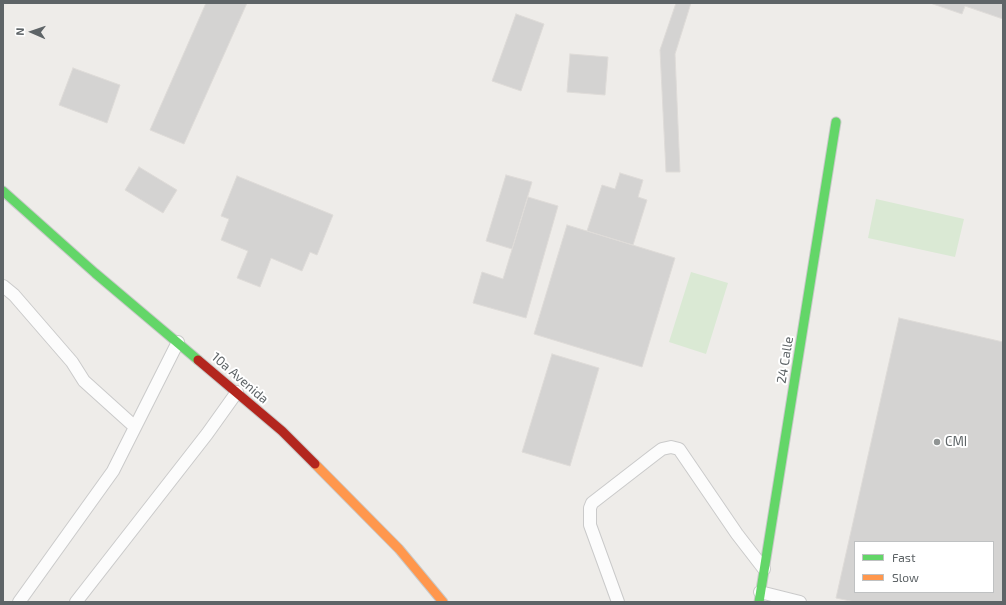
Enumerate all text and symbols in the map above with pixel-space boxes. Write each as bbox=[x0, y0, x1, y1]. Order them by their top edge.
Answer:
north arrow bbox=[12, 12, 52, 52]
text: N bbox=[13, 27, 26, 36]
street label: 24 Calle bbox=[774, 335, 796, 385]
street label: 10a Avenida bbox=[208, 349, 272, 407]
place label: CMI bbox=[945, 434, 967, 450]
marker: CMI bbox=[932, 437, 942, 447]
legend bbox=[854, 541, 994, 593]
text: Fast bbox=[892, 550, 915, 564]
text: Slow bbox=[892, 570, 919, 584]

